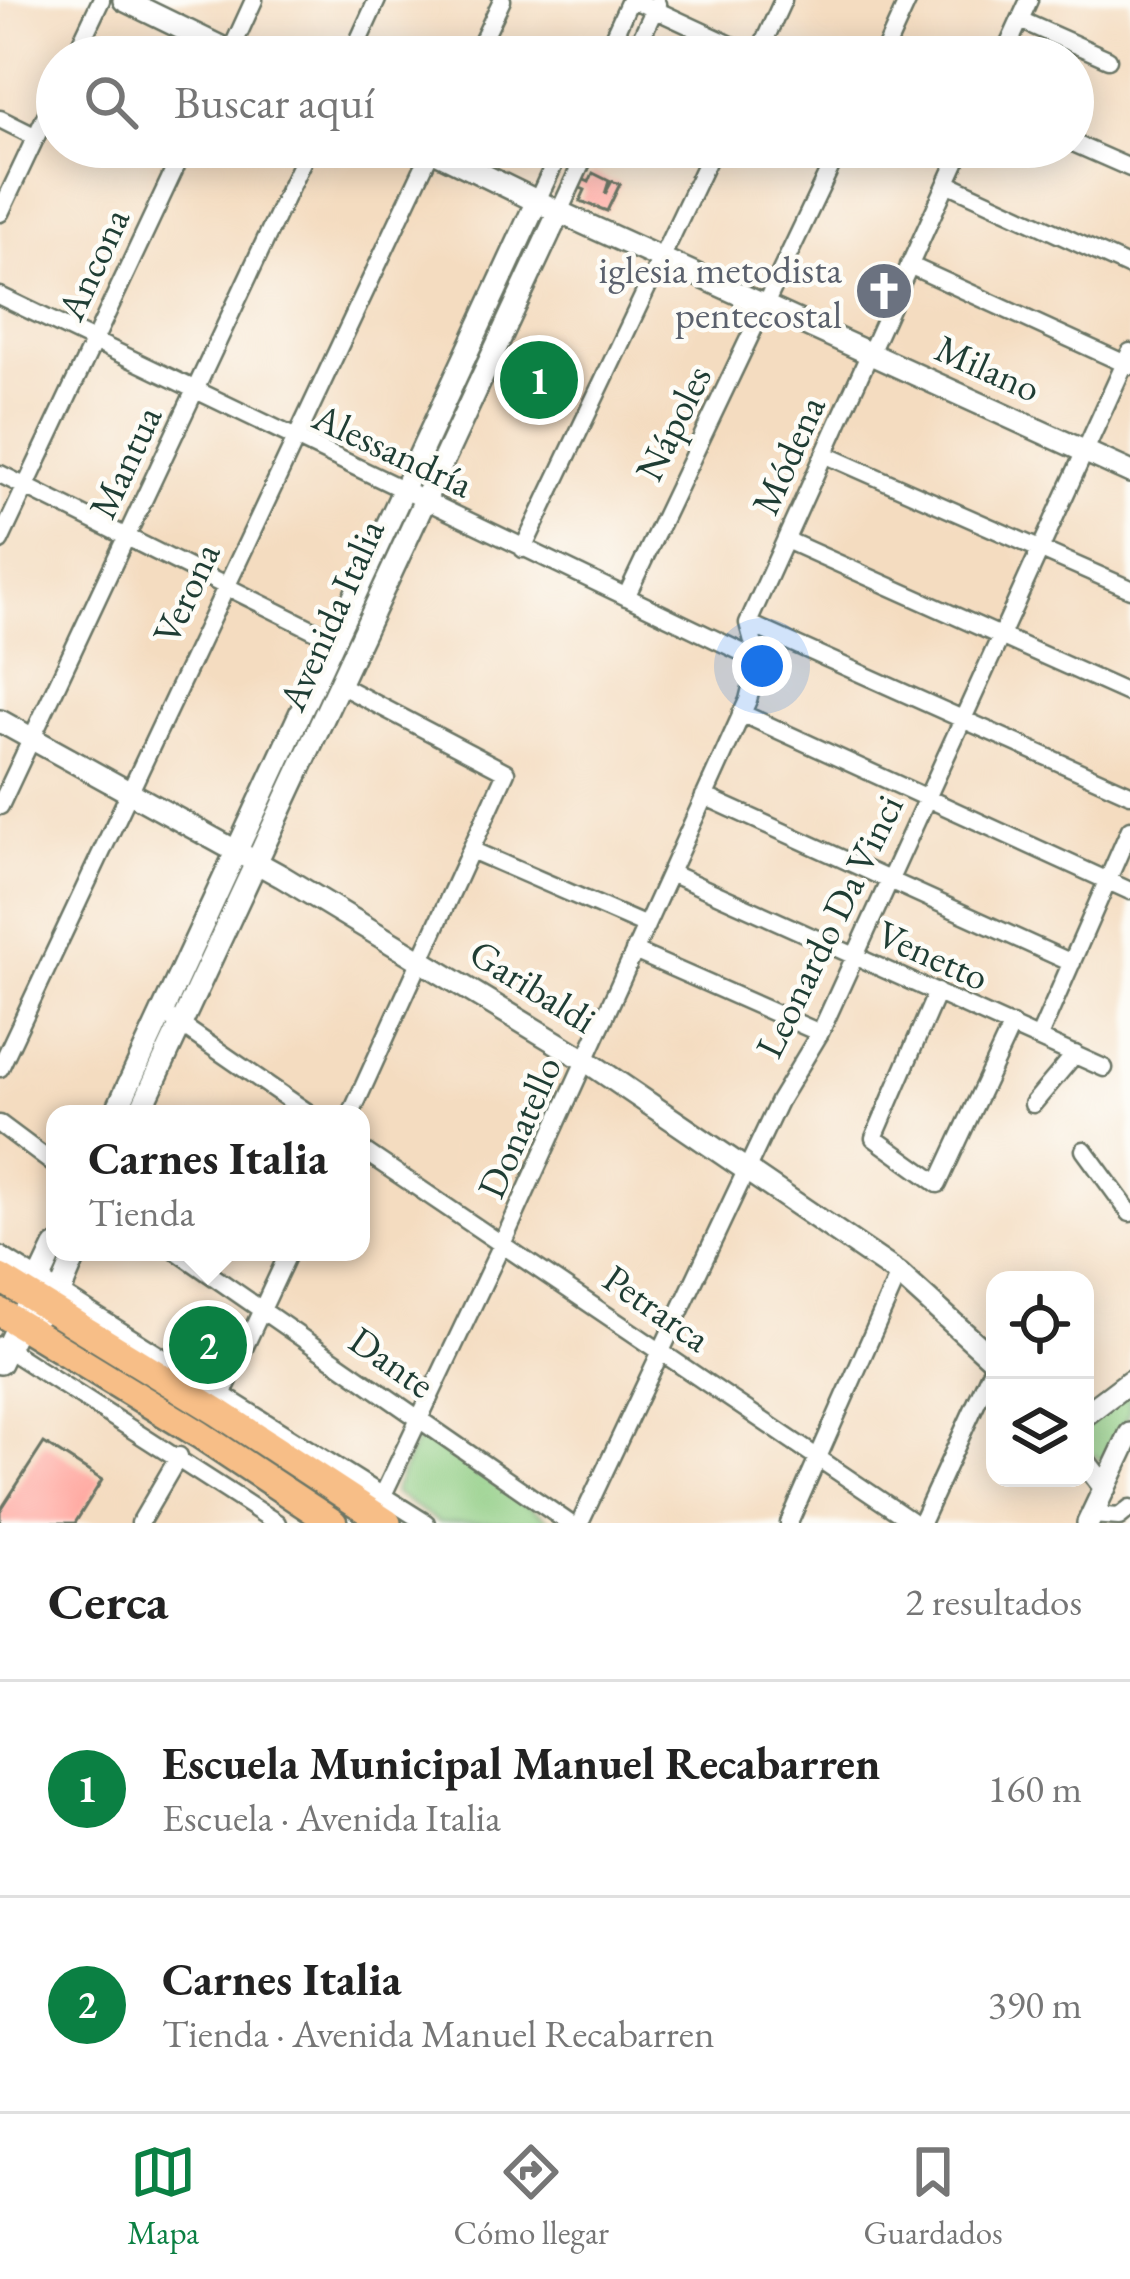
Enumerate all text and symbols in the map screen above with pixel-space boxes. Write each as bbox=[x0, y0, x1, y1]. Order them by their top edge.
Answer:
search box bbox=[36, 36, 1094, 168]
icon: search bbox=[78, 69, 144, 135]
text: Buscar aquí bbox=[174, 73, 374, 131]
street label: Ancona bbox=[45, 199, 141, 329]
place label: iglesia metodista pentecostal bbox=[599, 244, 842, 340]
church icon: iglesia metodista pentecostal bbox=[853, 260, 915, 322]
street label: Milano bbox=[928, 322, 1048, 414]
pin: 1 bbox=[500, 335, 578, 425]
street label: Nápoles bbox=[623, 357, 723, 489]
street label: Módena bbox=[739, 387, 837, 522]
street label: Alessandría bbox=[304, 390, 482, 509]
street label: Mantua bbox=[77, 397, 173, 527]
street label: Avenida Italia bbox=[266, 511, 396, 720]
street label: Verona bbox=[140, 534, 232, 652]
your location bbox=[732, 636, 792, 696]
street label: Leonardo Da Vinci bbox=[743, 786, 915, 1066]
street label: Venetto bbox=[869, 908, 997, 1002]
street label: Garibaldi bbox=[460, 927, 606, 1045]
street label: Donatello bbox=[465, 1048, 573, 1206]
popup bbox=[46, 1105, 370, 1261]
text: Carnes Italia bbox=[88, 1129, 328, 1187]
text: Tienda bbox=[88, 1187, 195, 1238]
street label: Petrarca bbox=[593, 1253, 721, 1363]
map controls bbox=[986, 1271, 1094, 1487]
button: locate bbox=[986, 1271, 1094, 1379]
pin: 2 bbox=[169, 1300, 247, 1390]
street label: Dante bbox=[339, 1314, 445, 1410]
button: layers bbox=[986, 1379, 1094, 1487]
text: Cerca bbox=[48, 1568, 168, 1634]
text: 2 resultados bbox=[905, 1576, 1082, 1627]
text: Escuela Municipal Manuel Recabarren bbox=[162, 1734, 881, 1792]
text: 1 bbox=[77, 1763, 97, 1814]
text: 160 m bbox=[988, 1763, 1082, 1814]
text: Escuela · Avenida Italia bbox=[162, 1792, 501, 1843]
text: Carnes Italia bbox=[162, 1950, 402, 2008]
text: 2 bbox=[77, 1979, 97, 2030]
text: 390 m bbox=[988, 1979, 1082, 2030]
text: Tienda · Avenida Manuel Recabarren bbox=[162, 2008, 715, 2059]
tab: Mapa bbox=[127, 2139, 199, 2254]
tab: Cómo llegar bbox=[454, 2139, 609, 2254]
tab: Guardados bbox=[864, 2139, 1003, 2254]

